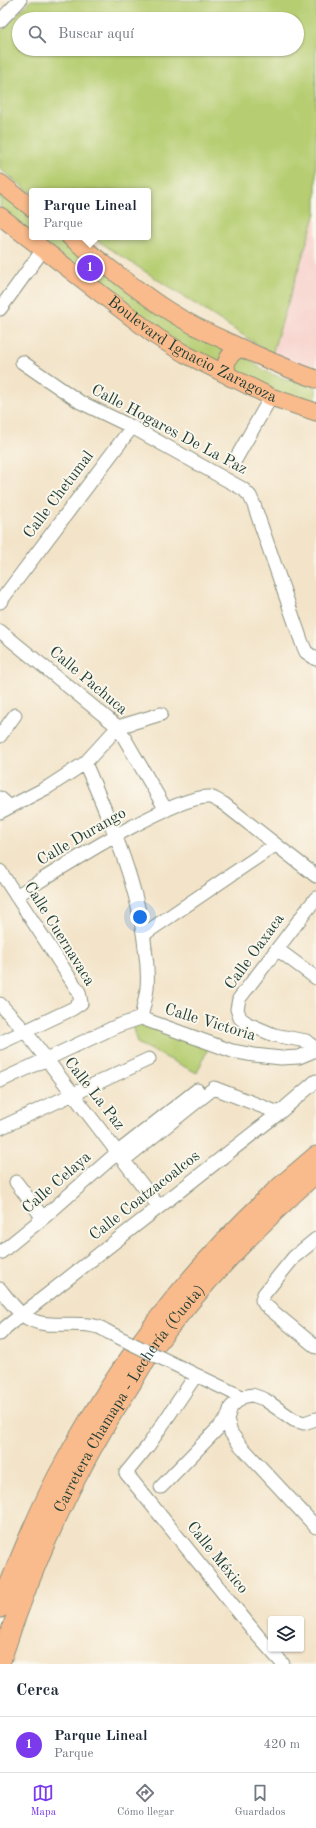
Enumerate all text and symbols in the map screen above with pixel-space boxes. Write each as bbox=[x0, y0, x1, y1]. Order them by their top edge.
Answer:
search box bbox=[12, 12, 304, 56]
icon: search bbox=[26, 23, 48, 45]
text: Buscar aquí bbox=[58, 27, 134, 42]
popup bbox=[29, 188, 151, 240]
text: Parque Lineal bbox=[43, 199, 137, 214]
text: Parque bbox=[43, 217, 83, 230]
pin: 1 bbox=[77, 253, 103, 283]
street label: Boulevard Ignacio Zaragoza bbox=[104, 294, 278, 406]
street label: Calle Hogares De La Paz bbox=[88, 382, 250, 478]
street label: Calle Chetumal bbox=[21, 448, 97, 542]
street label: Calle Pachuca bbox=[46, 644, 130, 718]
street label: Calle Durango bbox=[35, 805, 129, 869]
street label: Calle Cuernavaca bbox=[21, 879, 97, 989]
your location bbox=[130, 907, 150, 927]
street label: Calle Oaxaca bbox=[222, 911, 288, 993]
street label: Calle Victoria bbox=[163, 1002, 258, 1044]
street label: Calle La Paz bbox=[61, 1055, 127, 1133]
street label: Calle Coatzacoalcos bbox=[87, 1148, 203, 1244]
street label: Calle Celaya bbox=[20, 1149, 94, 1217]
street label: Carretera Chamapa - Lechería (Cuota) bbox=[52, 1281, 208, 1515]
street label: Calle México bbox=[183, 1519, 251, 1597]
map controls bbox=[268, 1616, 304, 1652]
button: layers bbox=[268, 1616, 304, 1652]
text: Cerca bbox=[16, 1682, 59, 1699]
text: Parque Lineal bbox=[54, 1729, 148, 1744]
text: 1 bbox=[25, 1738, 33, 1751]
text: 420 m bbox=[263, 1738, 300, 1751]
text: Parque bbox=[54, 1747, 93, 1760]
tab: Mapa bbox=[30, 1782, 56, 1820]
tab: Cómo llegar bbox=[117, 1782, 174, 1820]
tab: Guardados bbox=[235, 1782, 286, 1820]

